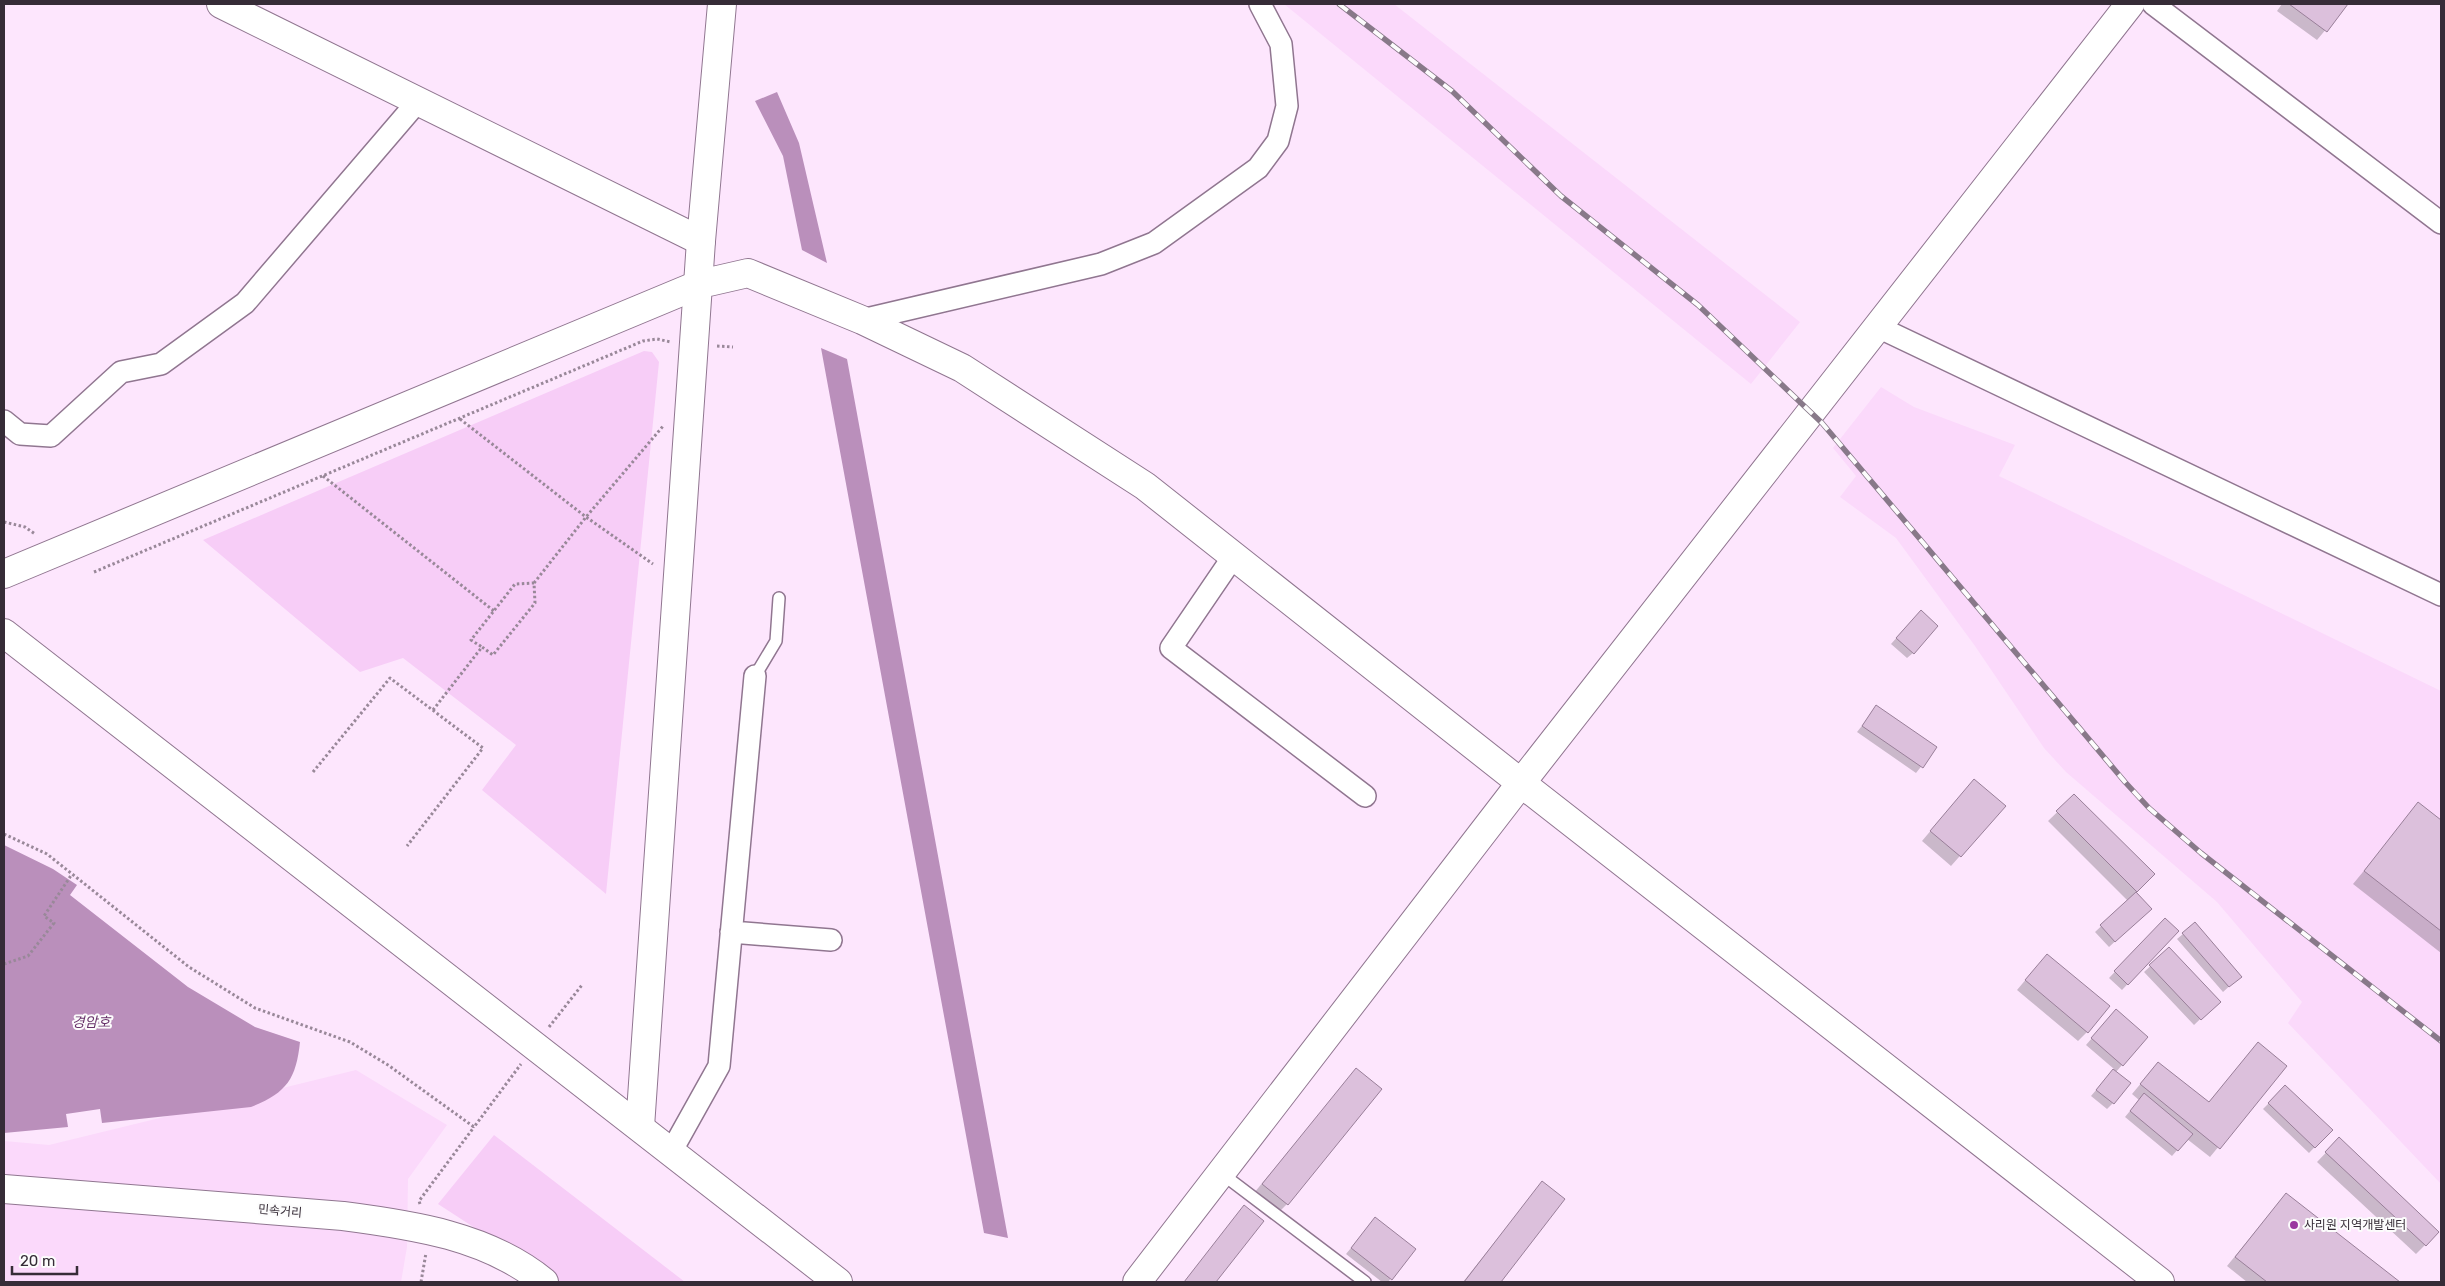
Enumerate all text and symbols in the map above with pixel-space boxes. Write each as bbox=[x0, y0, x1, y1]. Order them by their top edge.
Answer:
water label: 경암호 bbox=[72, 1014, 111, 1031]
street label: 민속거리 bbox=[257, 1202, 303, 1220]
place label: 사리원 지역개발센터 bbox=[2304, 1218, 2406, 1232]
marker: 사리원 지역개발센터 bbox=[2288, 1219, 2300, 1231]
scale bar bbox=[12, 1244, 78, 1276]
text: 20 m bbox=[20, 1252, 55, 1270]

